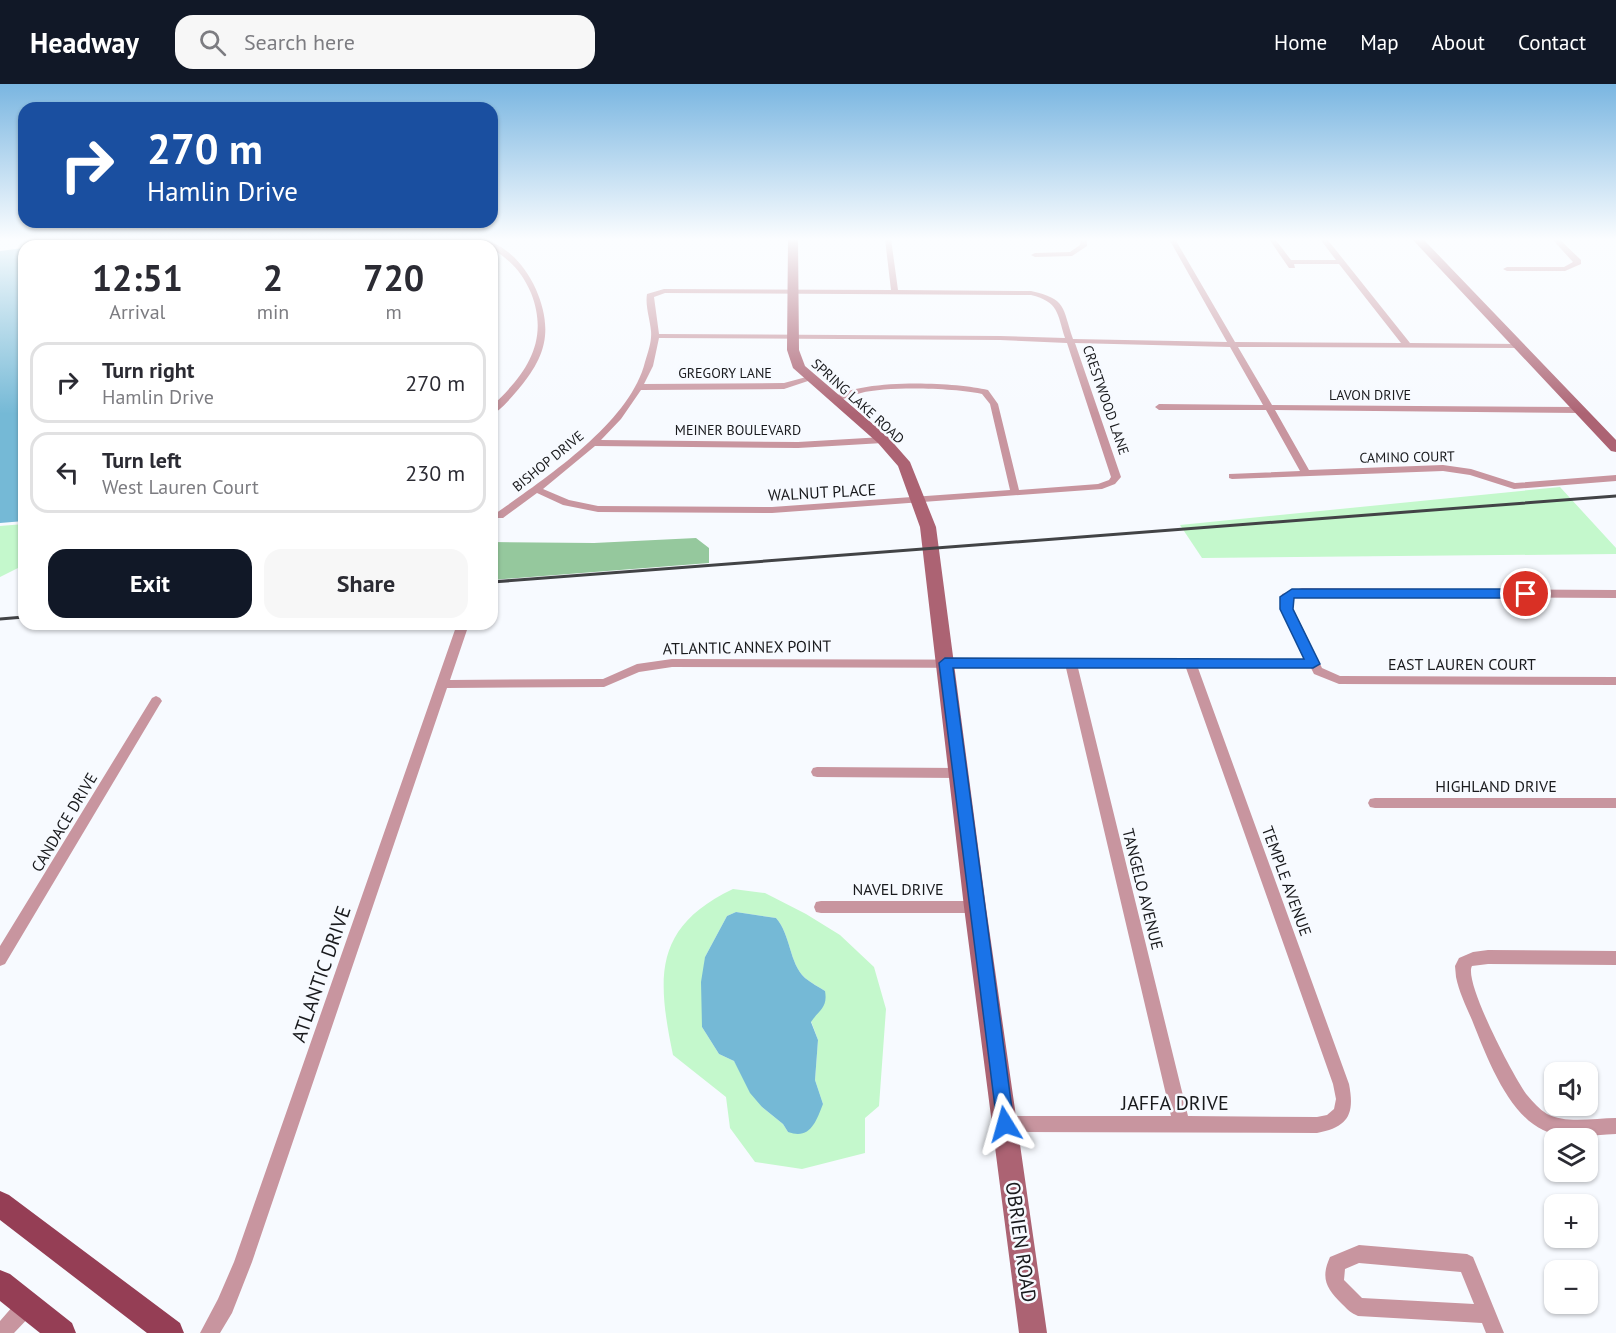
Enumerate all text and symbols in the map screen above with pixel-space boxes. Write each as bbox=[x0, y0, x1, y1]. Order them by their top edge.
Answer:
search box bbox=[175, 15, 595, 69]
text: Headway bbox=[30, 24, 139, 61]
icon: search bbox=[196, 26, 229, 59]
text: Search here bbox=[244, 28, 355, 56]
text: Home bbox=[1274, 29, 1327, 56]
text: Map bbox=[1360, 29, 1399, 56]
text: About bbox=[1432, 29, 1485, 56]
text: Contact bbox=[1518, 29, 1586, 56]
text: 270 m bbox=[147, 121, 263, 176]
icon: right bbox=[48, 126, 126, 204]
text: Hamlin Drive bbox=[147, 174, 298, 208]
text: 12:51 bbox=[92, 254, 183, 301]
text: 2 bbox=[263, 254, 283, 301]
text: 720 bbox=[363, 254, 424, 301]
text: Arrival bbox=[109, 299, 165, 325]
text: min bbox=[257, 299, 289, 325]
text: m bbox=[386, 299, 402, 325]
street label: CRESTWOOD LANE bbox=[1079, 343, 1133, 457]
street label: SPRING LAKE ROAD bbox=[808, 355, 908, 447]
text: Turn right bbox=[102, 356, 194, 384]
street label: GREGORY LANE bbox=[678, 364, 772, 382]
icon: right bbox=[51, 366, 84, 399]
text: 270 m bbox=[405, 369, 465, 397]
text: Hamlin Drive bbox=[102, 384, 214, 410]
street label: LAVON DRIVE bbox=[1329, 386, 1411, 404]
street label: MEINER BOULEVARD bbox=[675, 421, 801, 439]
street label: BISHOP DRIVE bbox=[509, 427, 587, 495]
text: Turn left bbox=[102, 446, 182, 474]
street label: CAMINO COURT bbox=[1359, 447, 1455, 467]
icon: left bbox=[51, 456, 84, 489]
text: 230 m bbox=[405, 459, 465, 487]
text: West Lauren Court bbox=[102, 474, 259, 500]
street label: WALNUT PLACE bbox=[767, 479, 877, 505]
button: Exit bbox=[48, 549, 252, 618]
button: Share bbox=[264, 549, 468, 618]
pin bbox=[1500, 568, 1551, 619]
icon: arrive bbox=[1509, 577, 1542, 610]
street label: ATLANTIC ANNEX POINT bbox=[663, 636, 832, 658]
street label: EAST LAUREN COURT bbox=[1388, 654, 1536, 674]
street label: CANDACE DRIVE bbox=[27, 769, 101, 875]
street label: HIGHLAND DRIVE bbox=[1435, 776, 1557, 796]
street label: TEMPLE AVENUE bbox=[1258, 823, 1316, 939]
street label: TANGELO AVENUE bbox=[1118, 826, 1168, 952]
street label: NAVEL DRIVE bbox=[852, 879, 944, 899]
street label: ATLANTIC DRIVE bbox=[285, 902, 357, 1046]
map controls bbox=[1544, 1062, 1598, 1314]
button: sound bbox=[1544, 1062, 1598, 1116]
street label: JAFFA DRIVE bbox=[1120, 1090, 1229, 1116]
position arrow bbox=[973, 1092, 1037, 1156]
button: layers bbox=[1544, 1128, 1598, 1182]
street label: OBRIEN ROAD bbox=[1000, 1180, 1042, 1304]
button: + bbox=[1544, 1194, 1598, 1248]
button: − bbox=[1544, 1260, 1598, 1314]

